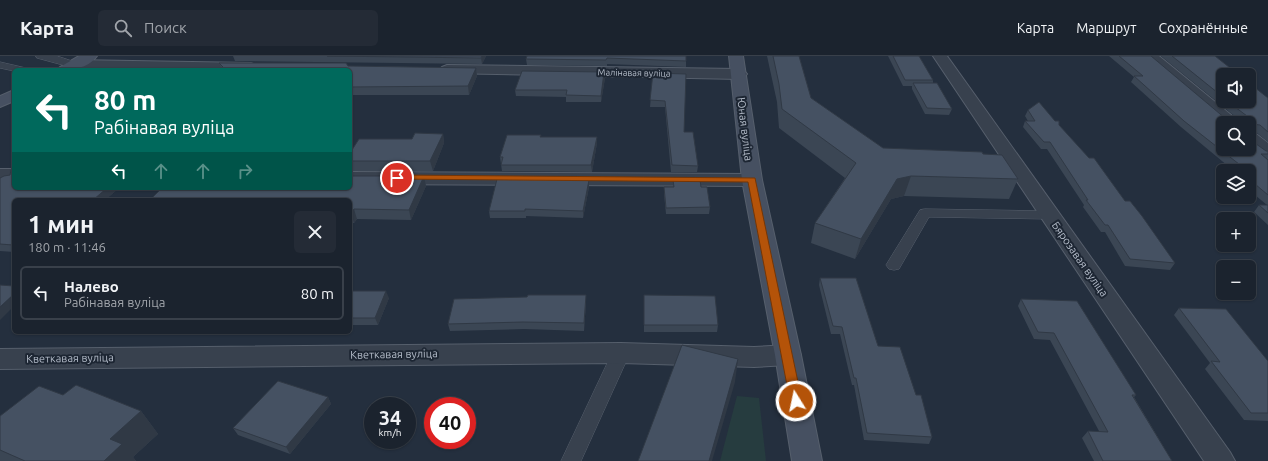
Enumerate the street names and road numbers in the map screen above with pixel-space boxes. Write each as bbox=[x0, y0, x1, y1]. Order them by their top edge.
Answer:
street label: Малінавая вуліца bbox=[598, 67, 670, 79]
street label: Юная вуліца bbox=[735, 96, 755, 162]
street label: Бярозавая вуліца bbox=[1050, 219, 1110, 299]
street label: Кветкавая вуліца bbox=[350, 347, 438, 361]
street label: Кветкавая вуліца bbox=[26, 351, 114, 365]

